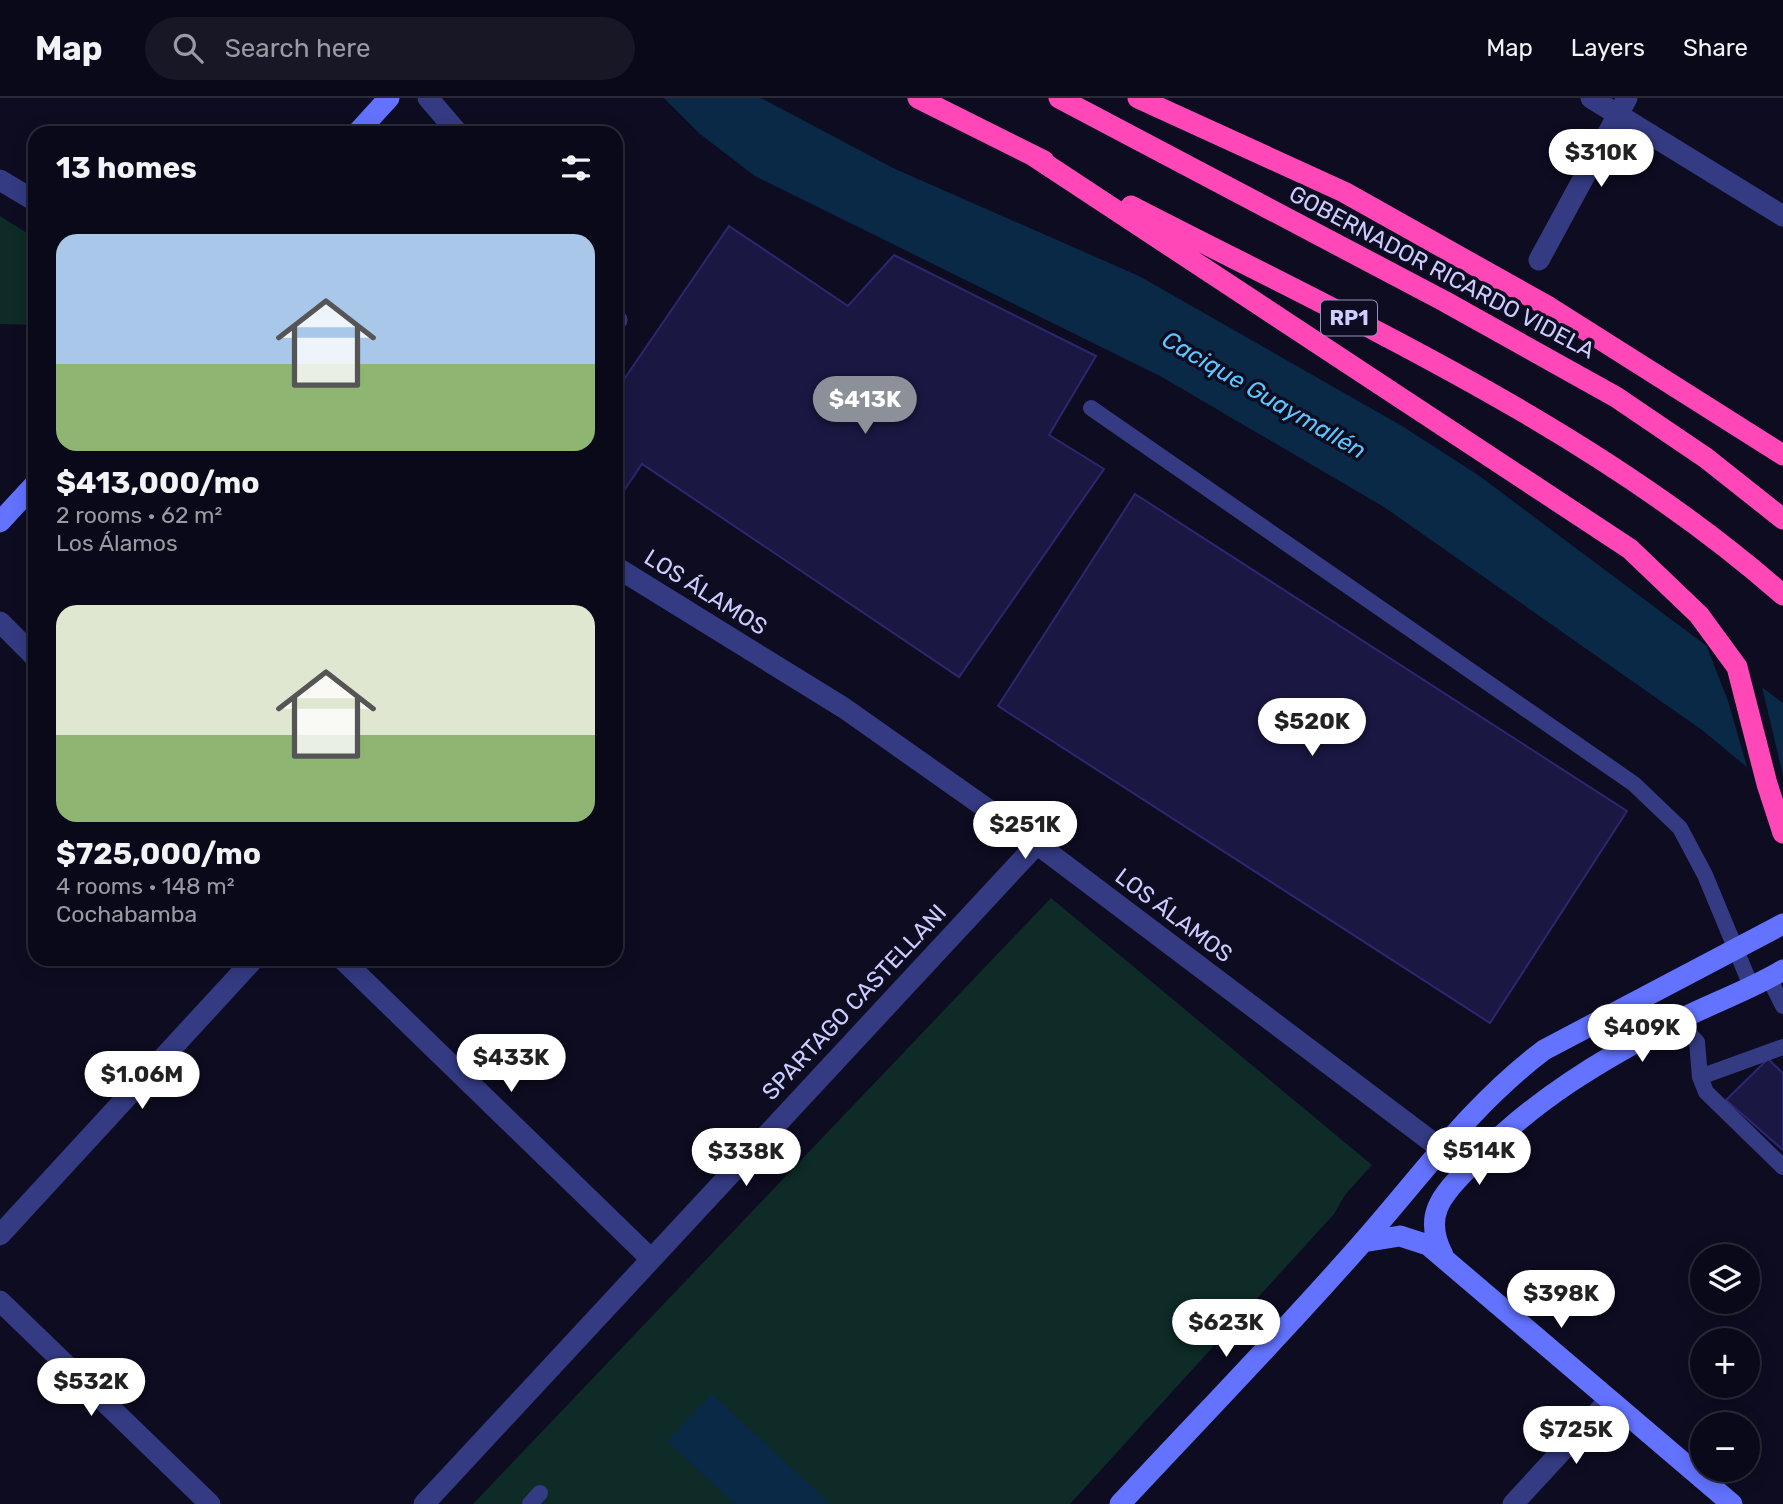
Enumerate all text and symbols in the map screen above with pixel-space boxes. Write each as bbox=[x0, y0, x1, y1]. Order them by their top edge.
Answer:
search box bbox=[145, 17, 635, 80]
text: Map bbox=[35, 29, 103, 68]
icon: search bbox=[169, 29, 207, 67]
text: Search here bbox=[225, 33, 370, 64]
text: Map bbox=[1486, 34, 1533, 62]
text: Layers bbox=[1571, 34, 1645, 62]
text: Share bbox=[1683, 34, 1748, 62]
pin: $310K bbox=[1552, 130, 1650, 189]
text: $310K bbox=[1565, 138, 1637, 166]
icon: filters bbox=[557, 149, 595, 187]
text: 13 homes bbox=[56, 150, 197, 186]
street label: GOBERNADOR RICARDO VIDELA bbox=[1284, 179, 1600, 365]
icon: home bbox=[263, 280, 389, 406]
road number: RP1 bbox=[1321, 300, 1377, 336]
water label: Cacique Guaymallén bbox=[1157, 325, 1371, 465]
pin: $413K bbox=[816, 376, 914, 436]
text: $413K bbox=[829, 385, 901, 413]
text: $413,000/mo bbox=[56, 465, 260, 501]
text: 2 rooms · 62 m² bbox=[56, 501, 222, 529]
text: Los Álamos bbox=[56, 529, 178, 557]
street label: LOS ÁLAMOS bbox=[639, 543, 773, 641]
icon: home bbox=[263, 651, 389, 777]
pin: $520K bbox=[1263, 698, 1361, 758]
text: $520K bbox=[1274, 707, 1350, 735]
pin: $251K bbox=[976, 802, 1074, 861]
text: $251K bbox=[989, 810, 1061, 838]
text: $725,000/mo bbox=[56, 836, 261, 872]
street label: LOS ÁLAMOS bbox=[1110, 862, 1238, 968]
text: 4 rooms · 148 m² bbox=[56, 872, 235, 900]
street label: SPARTAGO CASTELLANI bbox=[756, 898, 952, 1106]
text: Cochabamba bbox=[56, 900, 197, 928]
pin: $409K bbox=[1593, 1004, 1691, 1064]
text: $409K bbox=[1604, 1013, 1680, 1041]
pin: $433K bbox=[462, 1034, 560, 1094]
text: $433K bbox=[473, 1043, 549, 1071]
pin: $1.06M bbox=[85, 1052, 199, 1111]
text: $1.06M bbox=[101, 1060, 183, 1088]
pin: $338K bbox=[697, 1128, 795, 1188]
pin: $514K bbox=[1430, 1128, 1528, 1187]
text: $514K bbox=[1443, 1136, 1515, 1164]
text: $338K bbox=[708, 1137, 784, 1165]
map controls bbox=[1690, 1244, 1760, 1482]
button: layers bbox=[1690, 1244, 1760, 1314]
pin: $398K bbox=[1512, 1270, 1610, 1330]
text: $398K bbox=[1523, 1279, 1599, 1307]
pin: $623K bbox=[1177, 1300, 1275, 1359]
text: $623K bbox=[1188, 1308, 1264, 1336]
button: + bbox=[1690, 1328, 1760, 1398]
pin: $532K bbox=[42, 1358, 140, 1418]
text: $532K bbox=[53, 1367, 129, 1395]
pin: $725K bbox=[1527, 1406, 1625, 1466]
button: − bbox=[1690, 1412, 1760, 1482]
text: $725K bbox=[1539, 1415, 1613, 1443]

